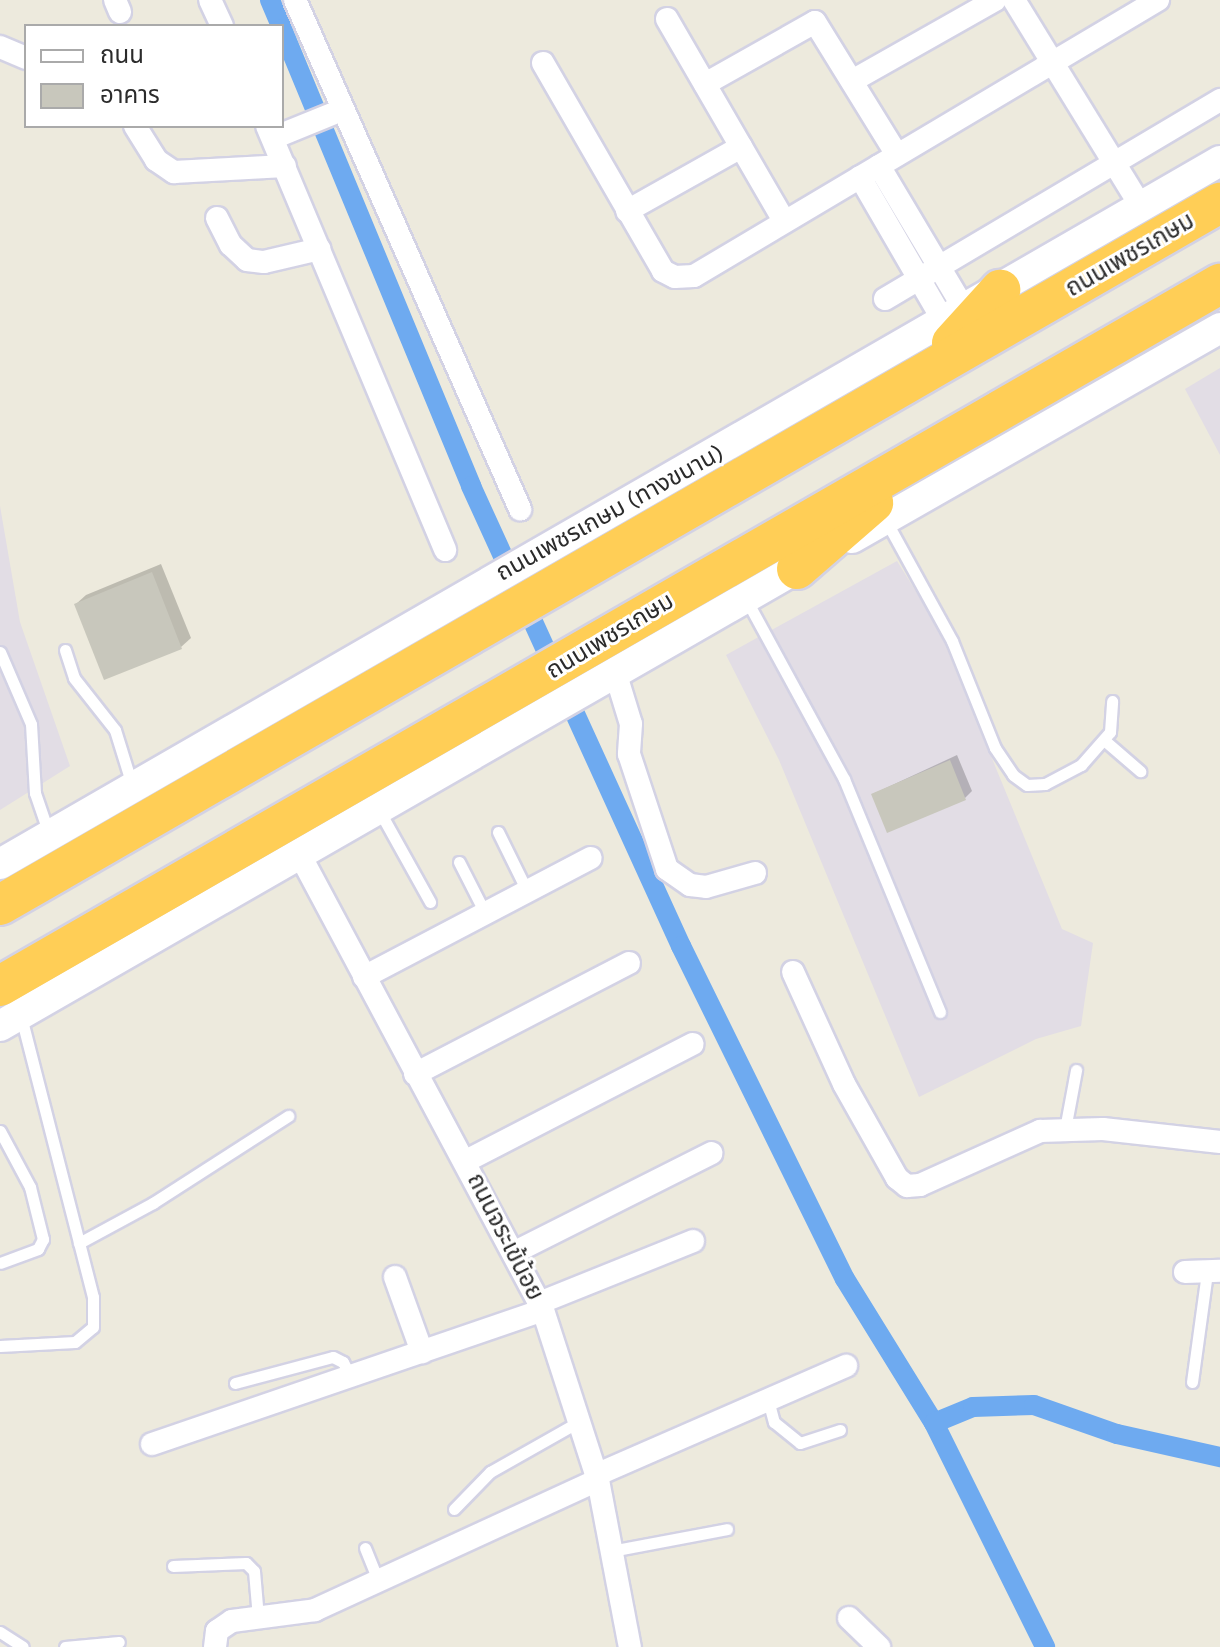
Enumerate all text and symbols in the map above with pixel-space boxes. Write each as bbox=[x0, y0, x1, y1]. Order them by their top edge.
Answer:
legend bbox=[24, 24, 284, 128]
text: ถนน bbox=[100, 41, 144, 69]
text: อาคาร bbox=[100, 81, 160, 109]
street label: ถนนเพชรเกษม bbox=[1061, 207, 1199, 303]
street label: ถนนเพชรเกษม (ทางขนาน) bbox=[491, 438, 729, 588]
street label: ถนนเพชรเกษม bbox=[541, 587, 679, 685]
street label: ถนนจระเข้น้อย bbox=[461, 1168, 549, 1306]

